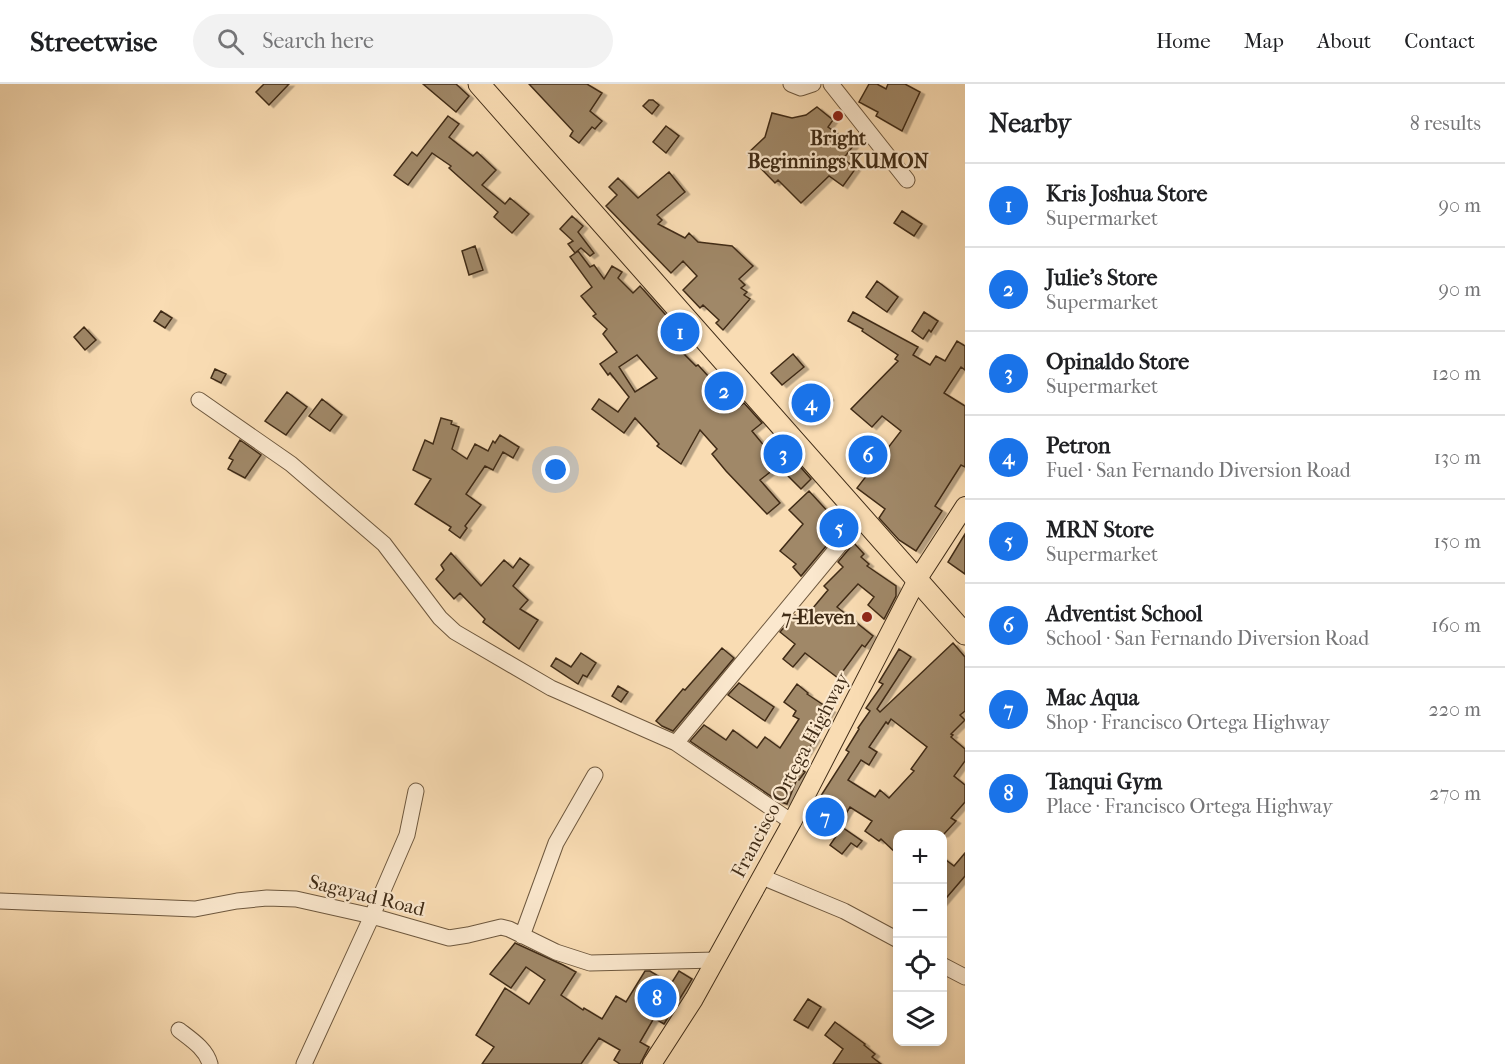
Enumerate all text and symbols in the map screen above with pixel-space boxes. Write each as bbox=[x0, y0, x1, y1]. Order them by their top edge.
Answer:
search box bbox=[193, 14, 613, 68]
text: Streetwise bbox=[30, 25, 157, 58]
icon: search bbox=[214, 25, 247, 58]
text: Search here bbox=[262, 28, 374, 54]
text: Home bbox=[1156, 29, 1211, 53]
text: Map bbox=[1244, 29, 1284, 53]
text: About bbox=[1317, 29, 1371, 53]
text: Contact bbox=[1404, 29, 1475, 53]
text: Nearby bbox=[989, 108, 1071, 139]
marker: Bright Beginnings KUMON bbox=[831, 109, 845, 123]
text: 8 results bbox=[1410, 112, 1481, 135]
place label: Bright Beginnings KUMON bbox=[747, 127, 929, 173]
text: Kris Joshua Store bbox=[1046, 181, 1207, 207]
text: 1 bbox=[1005, 194, 1012, 217]
text: 90 m bbox=[1439, 194, 1481, 217]
text: Supermarket bbox=[1046, 207, 1158, 230]
text: Julie's Store bbox=[1046, 265, 1157, 291]
text: 2 bbox=[1003, 278, 1014, 301]
text: 90 m bbox=[1439, 278, 1481, 301]
text: Supermarket bbox=[1046, 291, 1158, 314]
pin: 1 bbox=[660, 310, 700, 354]
text: Opinaldo Store bbox=[1046, 349, 1189, 375]
text: 3 bbox=[1004, 362, 1013, 385]
text: 120 m bbox=[1432, 362, 1481, 385]
pin: 2 bbox=[704, 368, 744, 414]
text: Supermarket bbox=[1046, 375, 1158, 398]
pin: 4 bbox=[792, 380, 830, 426]
pin: 3 bbox=[764, 432, 802, 476]
pin: 6 bbox=[848, 432, 888, 478]
text: Petron bbox=[1046, 433, 1111, 459]
text: 4 bbox=[1003, 446, 1014, 469]
text: 130 m bbox=[1434, 446, 1481, 469]
your location bbox=[541, 455, 570, 484]
text: Fuel · San Fernando Diversion Road bbox=[1046, 459, 1351, 482]
pin: 5 bbox=[820, 506, 858, 550]
text: MRN Store bbox=[1046, 517, 1154, 543]
text: 5 bbox=[1004, 530, 1013, 553]
text: 150 m bbox=[1433, 530, 1481, 553]
text: Supermarket bbox=[1046, 543, 1158, 566]
text: Adventist School bbox=[1046, 601, 1203, 627]
place label: 7-Eleven bbox=[781, 606, 855, 629]
marker: 7-Eleven bbox=[860, 610, 874, 624]
text: 6 bbox=[1003, 614, 1014, 637]
text: 160 m bbox=[1431, 614, 1481, 637]
text: School · San Fernando Diversion Road bbox=[1046, 627, 1369, 650]
street label: Francisco Ortega Highway bbox=[727, 668, 855, 881]
text: Mac Aqua bbox=[1046, 685, 1139, 711]
text: 7 bbox=[1004, 698, 1013, 721]
text: 220 m bbox=[1428, 698, 1481, 721]
text: Shop · Francisco Ortega Highway bbox=[1046, 711, 1330, 734]
text: Tanqui Gym bbox=[1046, 769, 1162, 795]
text: 8 bbox=[1003, 782, 1014, 805]
text: 270 m bbox=[1429, 782, 1481, 805]
pin: 7 bbox=[806, 794, 844, 840]
text: Place · Francisco Ortega Highway bbox=[1046, 795, 1333, 818]
map controls bbox=[893, 830, 947, 1046]
button: + bbox=[893, 830, 947, 884]
street label: Sagayad Road bbox=[307, 870, 428, 921]
button: − bbox=[893, 884, 947, 938]
button: locate bbox=[893, 938, 947, 992]
pin: 8 bbox=[638, 976, 676, 1020]
button: layers bbox=[893, 992, 947, 1046]

